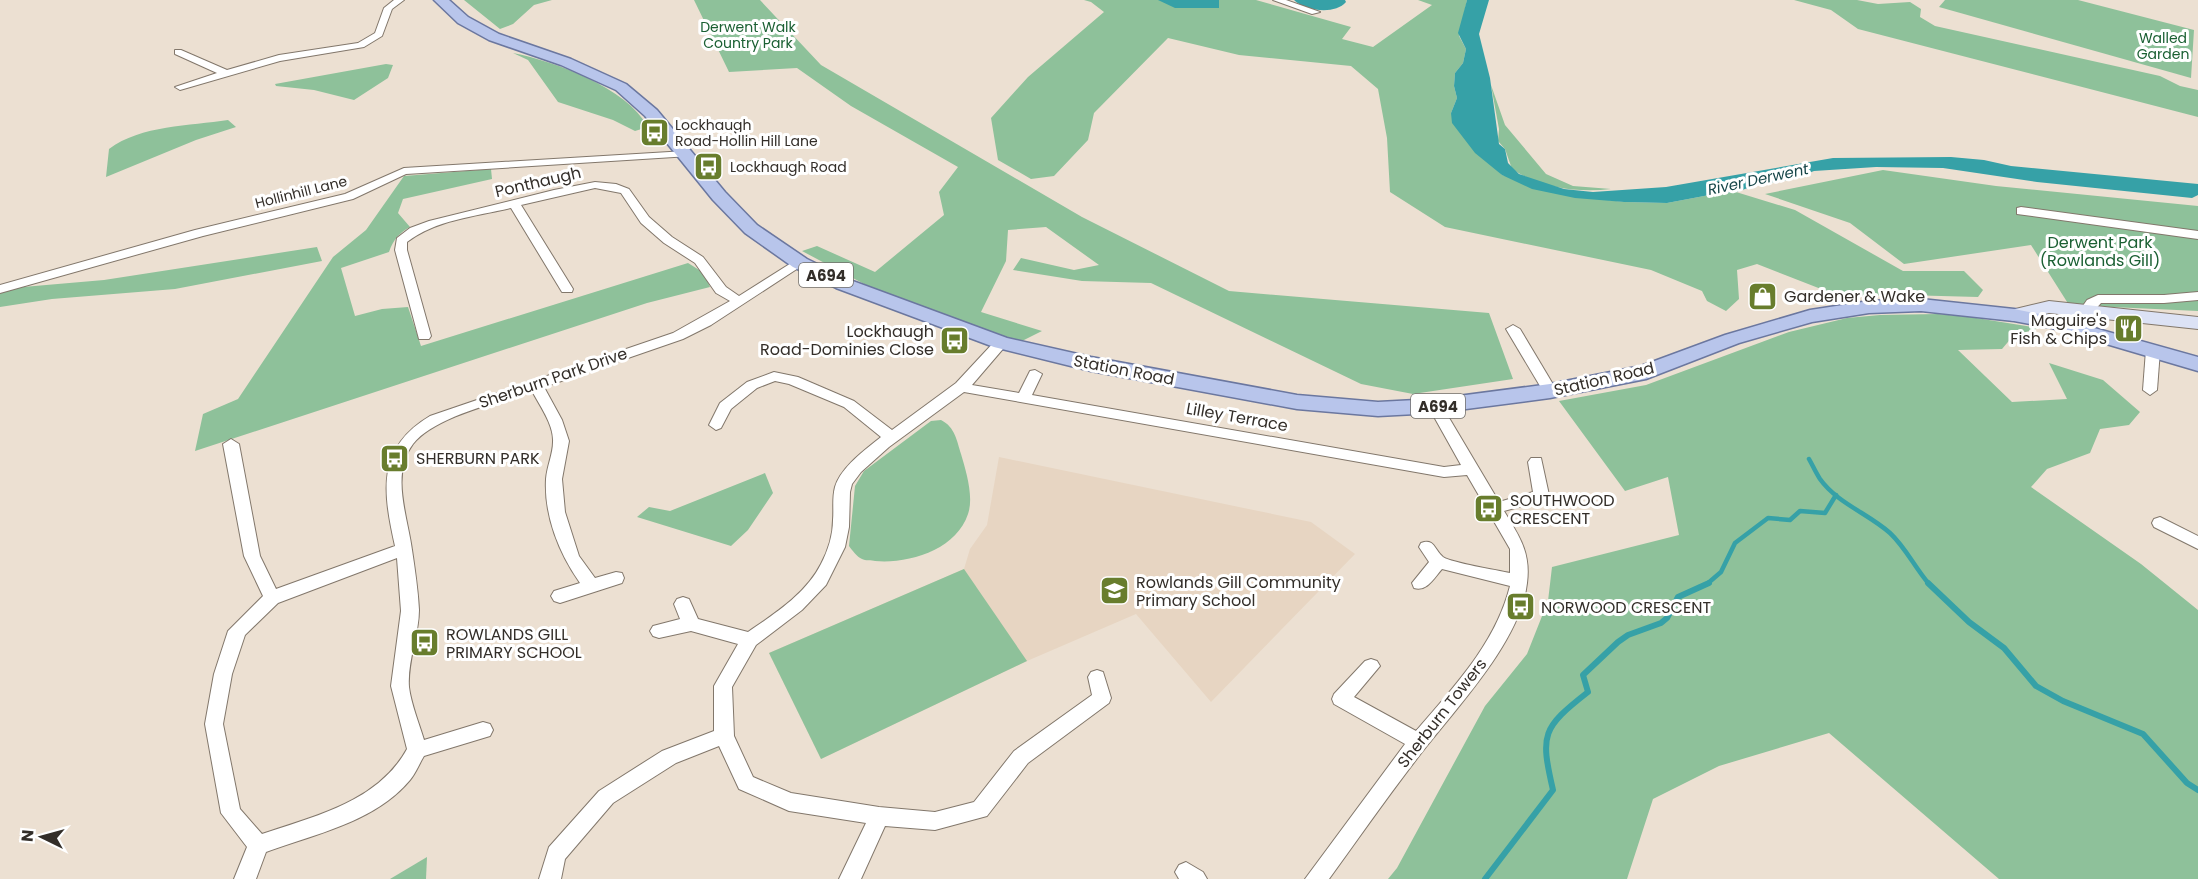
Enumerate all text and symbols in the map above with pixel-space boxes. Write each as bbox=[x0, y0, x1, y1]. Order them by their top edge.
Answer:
park label: Derwent Walk Country Park bbox=[700, 17, 797, 53]
park label: Walled Garden bbox=[2137, 28, 2189, 64]
place label: Lockhaugh Road-Hollin Hill Lane bbox=[675, 115, 818, 151]
bus stop icon: Lockhaugh Road-Hollin Hill Lane bbox=[638, 117, 670, 149]
bus stop icon: Lockhaugh Road bbox=[693, 151, 725, 183]
place label: Lockhaugh Road bbox=[730, 157, 847, 177]
water label: River Derwent bbox=[1706, 158, 1811, 200]
street label: Ponthaugh bbox=[493, 161, 583, 203]
street label: Hollinhill Lane bbox=[253, 171, 349, 213]
park label: Derwent Park (Rowlands Gill) bbox=[2040, 231, 2160, 272]
road number: A694 bbox=[799, 263, 853, 287]
shop icon: Gardener & Wake bbox=[1747, 280, 1779, 312]
place label: Gardener & Wake bbox=[1784, 285, 1925, 308]
place label: Maguire's Fish & Chips bbox=[2010, 309, 2107, 350]
restaurant icon: Maguire's Fish & Chips bbox=[2112, 313, 2144, 345]
place label: Lockhaugh Road-Dominies Close bbox=[760, 320, 934, 361]
bus stop icon: Lockhaugh Road-Dominies Close bbox=[939, 324, 971, 356]
street label: Sherburn Park Drive bbox=[476, 342, 630, 414]
street label: Station Road bbox=[1072, 349, 1176, 391]
street label: Station Road bbox=[1552, 356, 1656, 402]
road number: A694 bbox=[1411, 394, 1465, 418]
street label: Lilley Terrace bbox=[1184, 397, 1290, 437]
bus stop icon: SHERBURN PARK bbox=[379, 442, 411, 474]
place label: SHERBURN PARK bbox=[416, 447, 540, 470]
place label: SOUTHWOOD CRESCENT bbox=[1510, 489, 1615, 530]
bus stop icon: SOUTHWOOD CRESCENT bbox=[1473, 493, 1505, 525]
place label: Rowlands Gill Community Primary School bbox=[1136, 571, 1341, 612]
school or university icon: Rowlands Gill Community Primary School bbox=[1099, 575, 1131, 607]
bus stop icon: NORWOOD CRESCENT bbox=[1504, 591, 1536, 623]
place label: NORWOOD CRESCENT bbox=[1541, 596, 1711, 619]
place label: ROWLANDS GILL PRIMARY SCHOOL bbox=[446, 623, 582, 664]
bus stop icon: ROWLANDS GILL PRIMARY SCHOOL bbox=[409, 627, 441, 659]
street label: Sherburn Towers bbox=[1392, 653, 1492, 773]
north arrow bbox=[12, 807, 72, 867]
text: N bbox=[16, 829, 40, 843]

